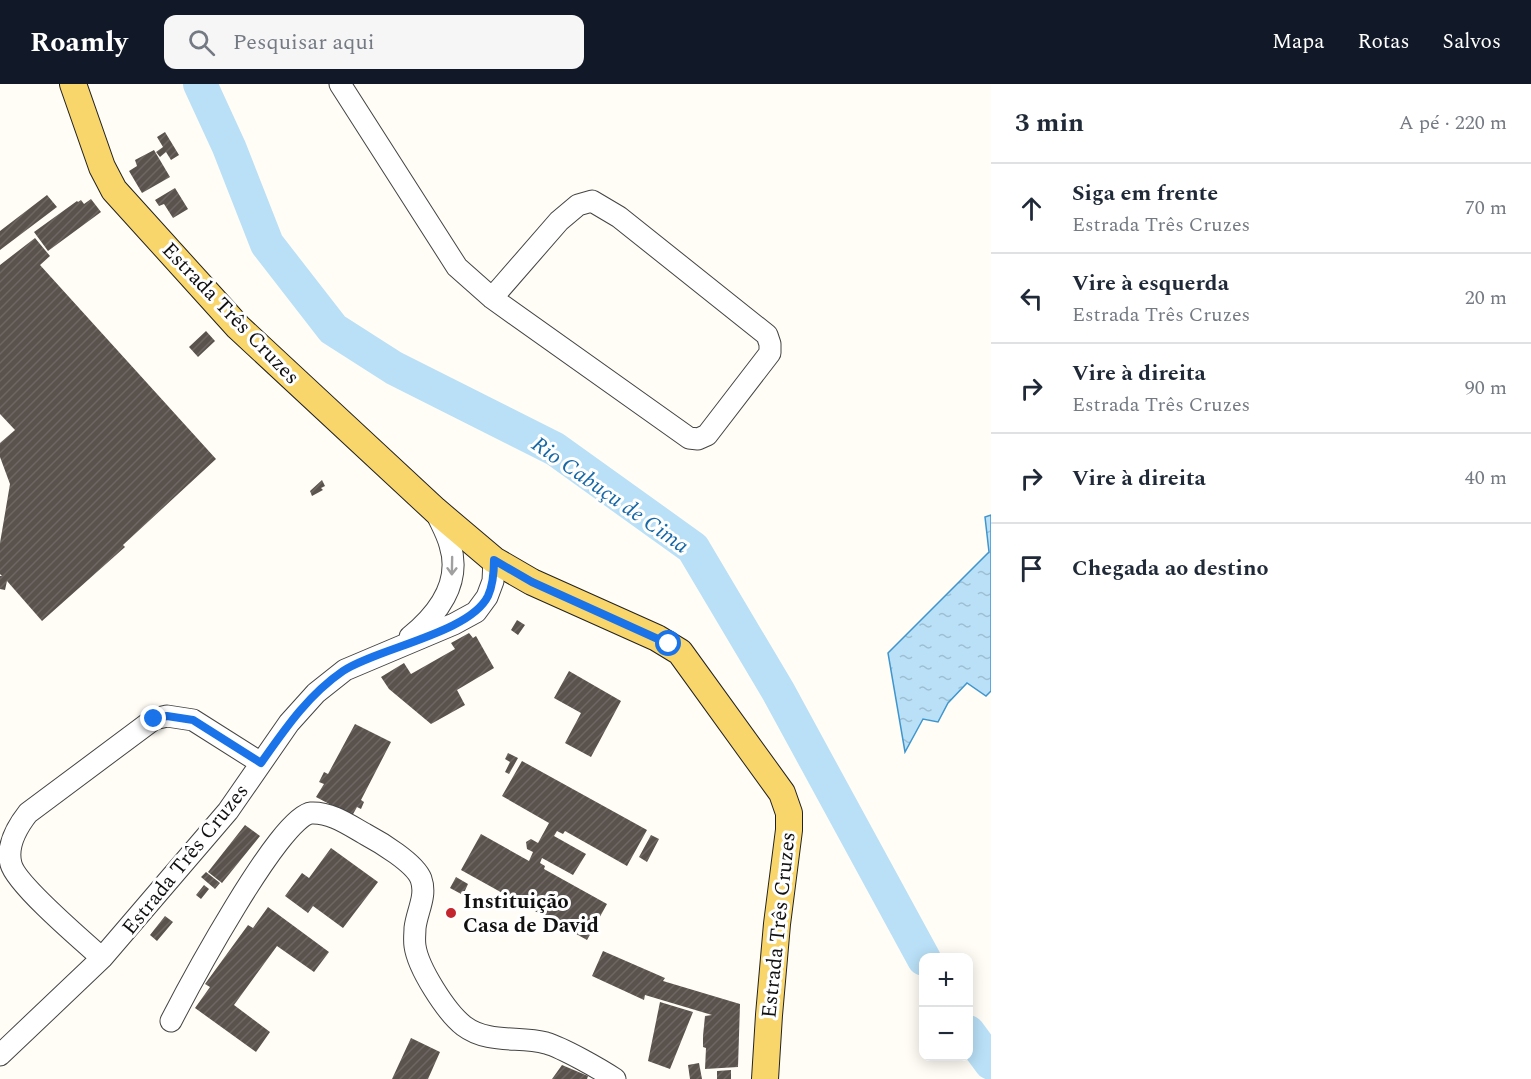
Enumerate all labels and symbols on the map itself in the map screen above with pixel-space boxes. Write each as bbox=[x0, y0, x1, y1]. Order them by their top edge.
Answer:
street label: Estrada Três Cruzes bbox=[154, 235, 307, 392]
water label: Rio Cabuçu de Cima bbox=[525, 428, 696, 562]
one-way arrow bbox=[446, 555, 458, 575]
route start bbox=[655, 630, 681, 656]
route end bbox=[140, 705, 166, 731]
street label: Estrada Três Cruzes bbox=[114, 777, 257, 942]
street label: Estrada Três Cruzes bbox=[753, 830, 805, 1020]
place label: Instituição Casa de David bbox=[463, 886, 599, 942]
marker: Instituição Casa de David bbox=[444, 906, 458, 920]

